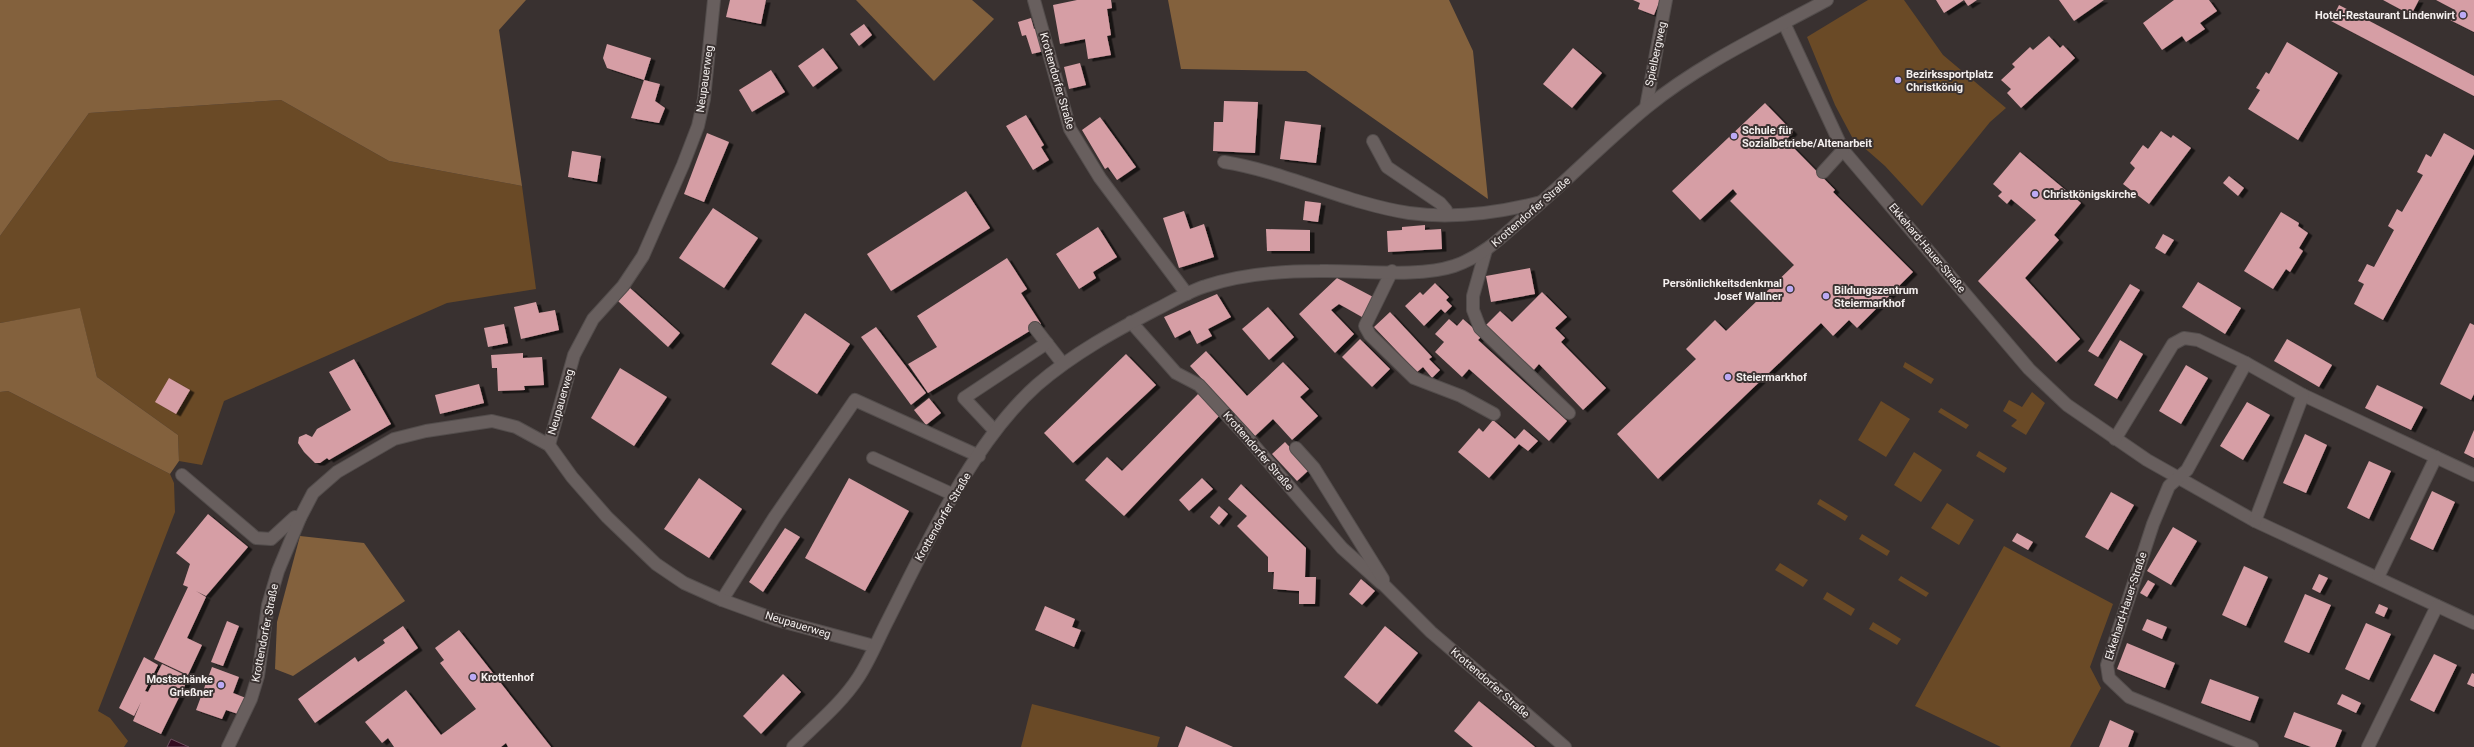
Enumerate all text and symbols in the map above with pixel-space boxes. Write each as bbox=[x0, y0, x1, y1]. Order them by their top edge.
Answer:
place label: Hotel-Restaurant Lindenwirt bbox=[2315, 9, 2455, 22]
marker: Hotel-Restaurant Lindenwirt bbox=[2458, 10, 2468, 20]
street label: Spielbergweg bbox=[1643, 20, 1669, 88]
street label: Krottendorfer Straße bbox=[1037, 31, 1077, 131]
street label: Neupauerweg bbox=[694, 44, 716, 114]
place label: Bezirkssportplatz Christkönig bbox=[1906, 68, 1994, 94]
marker: Bezirkssportplatz Christkönig bbox=[1893, 75, 1903, 85]
place label: Schule für Sozialbetriebe/Altenarbeit bbox=[1742, 124, 1872, 150]
marker: Schule für Sozialbetriebe/Altenarbeit bbox=[1729, 131, 1739, 141]
street label: Krottendorfer Straße bbox=[1489, 174, 1573, 250]
place label: Christkönigskirche bbox=[2043, 188, 2136, 201]
marker: Christkönigskirche bbox=[2030, 189, 2040, 199]
street label: Ekkehard-Hauer-Straße bbox=[1886, 201, 1968, 295]
place label: Persönlichkeitsdenkmal Josef Wallner bbox=[1663, 277, 1782, 303]
marker: Persönlichkeitsdenkmal Josef Wallner bbox=[1785, 284, 1795, 294]
place label: Bildungszentrum Steiermarkhof bbox=[1834, 284, 1918, 310]
marker: Bildungszentrum Steiermarkhof bbox=[1821, 291, 1831, 301]
street label: Neupauerweg bbox=[545, 368, 577, 436]
place label: Steiermarkhof bbox=[1736, 371, 1807, 384]
marker: Steiermarkhof bbox=[1723, 372, 1733, 382]
street label: Krottendorfer Straße bbox=[1220, 409, 1296, 493]
street label: Krottendorfer Straße bbox=[912, 470, 974, 564]
street label: Ekkehard-Hauer-Straße bbox=[2102, 550, 2150, 662]
street label: Krottendorfer Straße bbox=[249, 582, 281, 683]
street label: Neupauerweg bbox=[764, 609, 832, 641]
street label: Krottendorfer Straße bbox=[1448, 645, 1532, 721]
place label: Krottenhof bbox=[481, 671, 534, 684]
marker: Krottenhof bbox=[468, 672, 478, 682]
place label: Mostschänke Grießner bbox=[146, 673, 213, 699]
marker: Mostschänke Grießner bbox=[216, 680, 226, 690]

